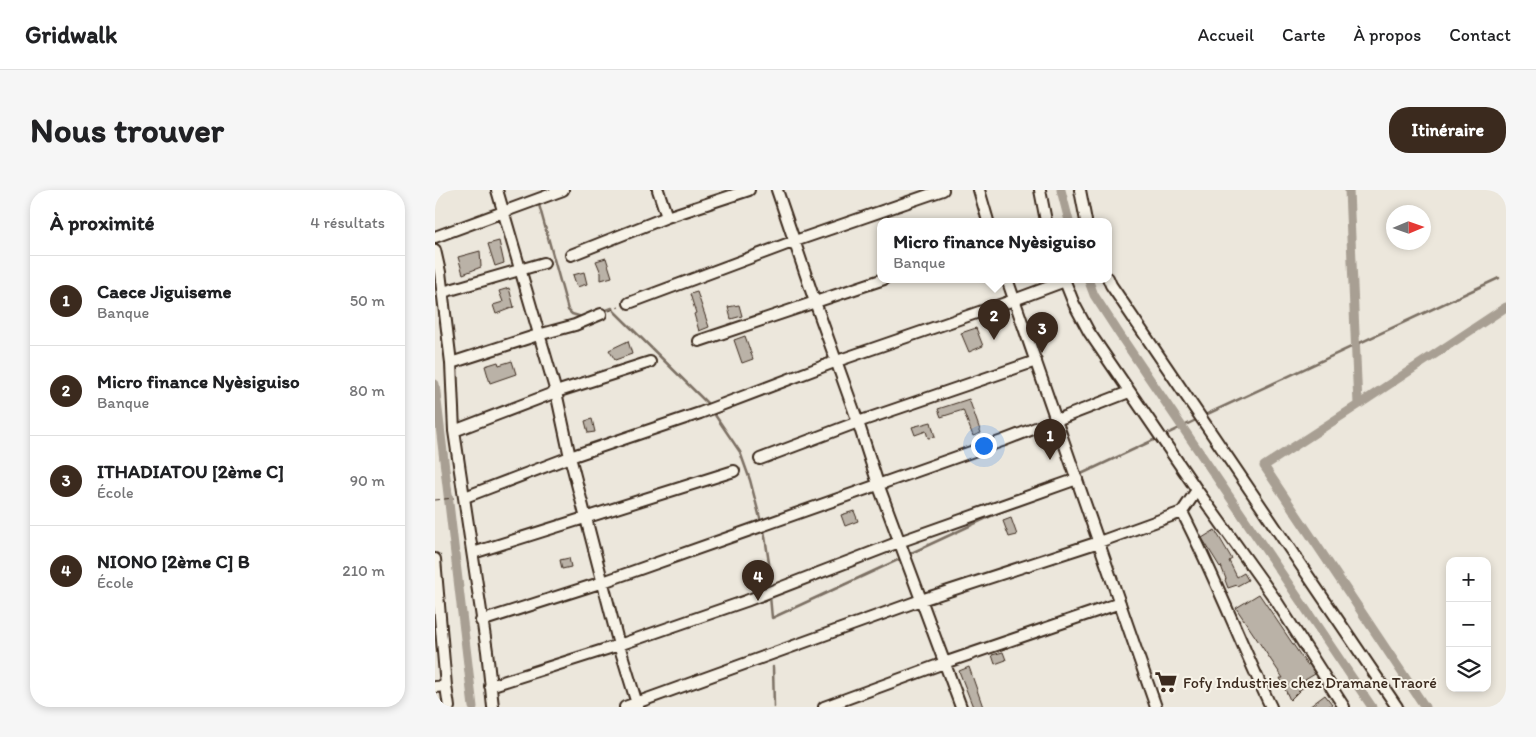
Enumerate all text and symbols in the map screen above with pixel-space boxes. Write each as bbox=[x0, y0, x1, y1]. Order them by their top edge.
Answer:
text: Gridwalk bbox=[25, 20, 117, 49]
text: Accueil bbox=[1198, 24, 1254, 46]
text: Carte bbox=[1282, 24, 1325, 46]
text: À propos bbox=[1353, 24, 1421, 46]
text: Contact bbox=[1449, 24, 1511, 46]
button: Itinéraire bbox=[1389, 107, 1506, 153]
text: Nous trouver bbox=[30, 109, 224, 151]
north arrow bbox=[1386, 205, 1431, 250]
text: À proximité bbox=[50, 210, 155, 235]
text: 4 résultats bbox=[310, 213, 385, 232]
popup bbox=[877, 218, 1112, 283]
text: Micro finance Nyèsiguiso bbox=[893, 230, 1096, 253]
text: Banque bbox=[893, 253, 945, 272]
text: Caece Jiguiseme bbox=[97, 280, 232, 303]
text: 1 bbox=[62, 291, 70, 310]
text: 50 m bbox=[350, 291, 385, 310]
pin: 2 bbox=[978, 299, 1010, 340]
text: Banque bbox=[97, 303, 149, 322]
pin: 3 bbox=[1026, 312, 1058, 353]
text: Micro finance Nyèsiguiso bbox=[97, 370, 300, 393]
text: 2 bbox=[62, 381, 70, 400]
text: 80 m bbox=[349, 381, 385, 400]
text: Banque bbox=[97, 393, 149, 412]
pin: 1 bbox=[1034, 419, 1066, 460]
your location bbox=[971, 433, 997, 459]
text: ITHADIATOU [2ème C] bbox=[97, 460, 284, 483]
text: 3 bbox=[62, 471, 70, 490]
text: 90 m bbox=[350, 471, 385, 490]
text: École bbox=[97, 483, 134, 502]
text: NIONO [2ème C] B bbox=[97, 550, 250, 573]
map controls bbox=[1446, 557, 1491, 692]
button: + bbox=[1446, 557, 1491, 602]
pin: 4 bbox=[742, 560, 774, 601]
text: 4 bbox=[61, 561, 71, 580]
text: 210 m bbox=[342, 561, 385, 580]
text: École bbox=[97, 573, 134, 592]
button: − bbox=[1446, 602, 1491, 647]
button: layers bbox=[1446, 647, 1491, 692]
supermarket icon: Fofy Industries chez Dramane Traoré bbox=[1153, 669, 1179, 695]
place label: Fofy Industries chez Dramane Traoré bbox=[1183, 673, 1437, 692]

